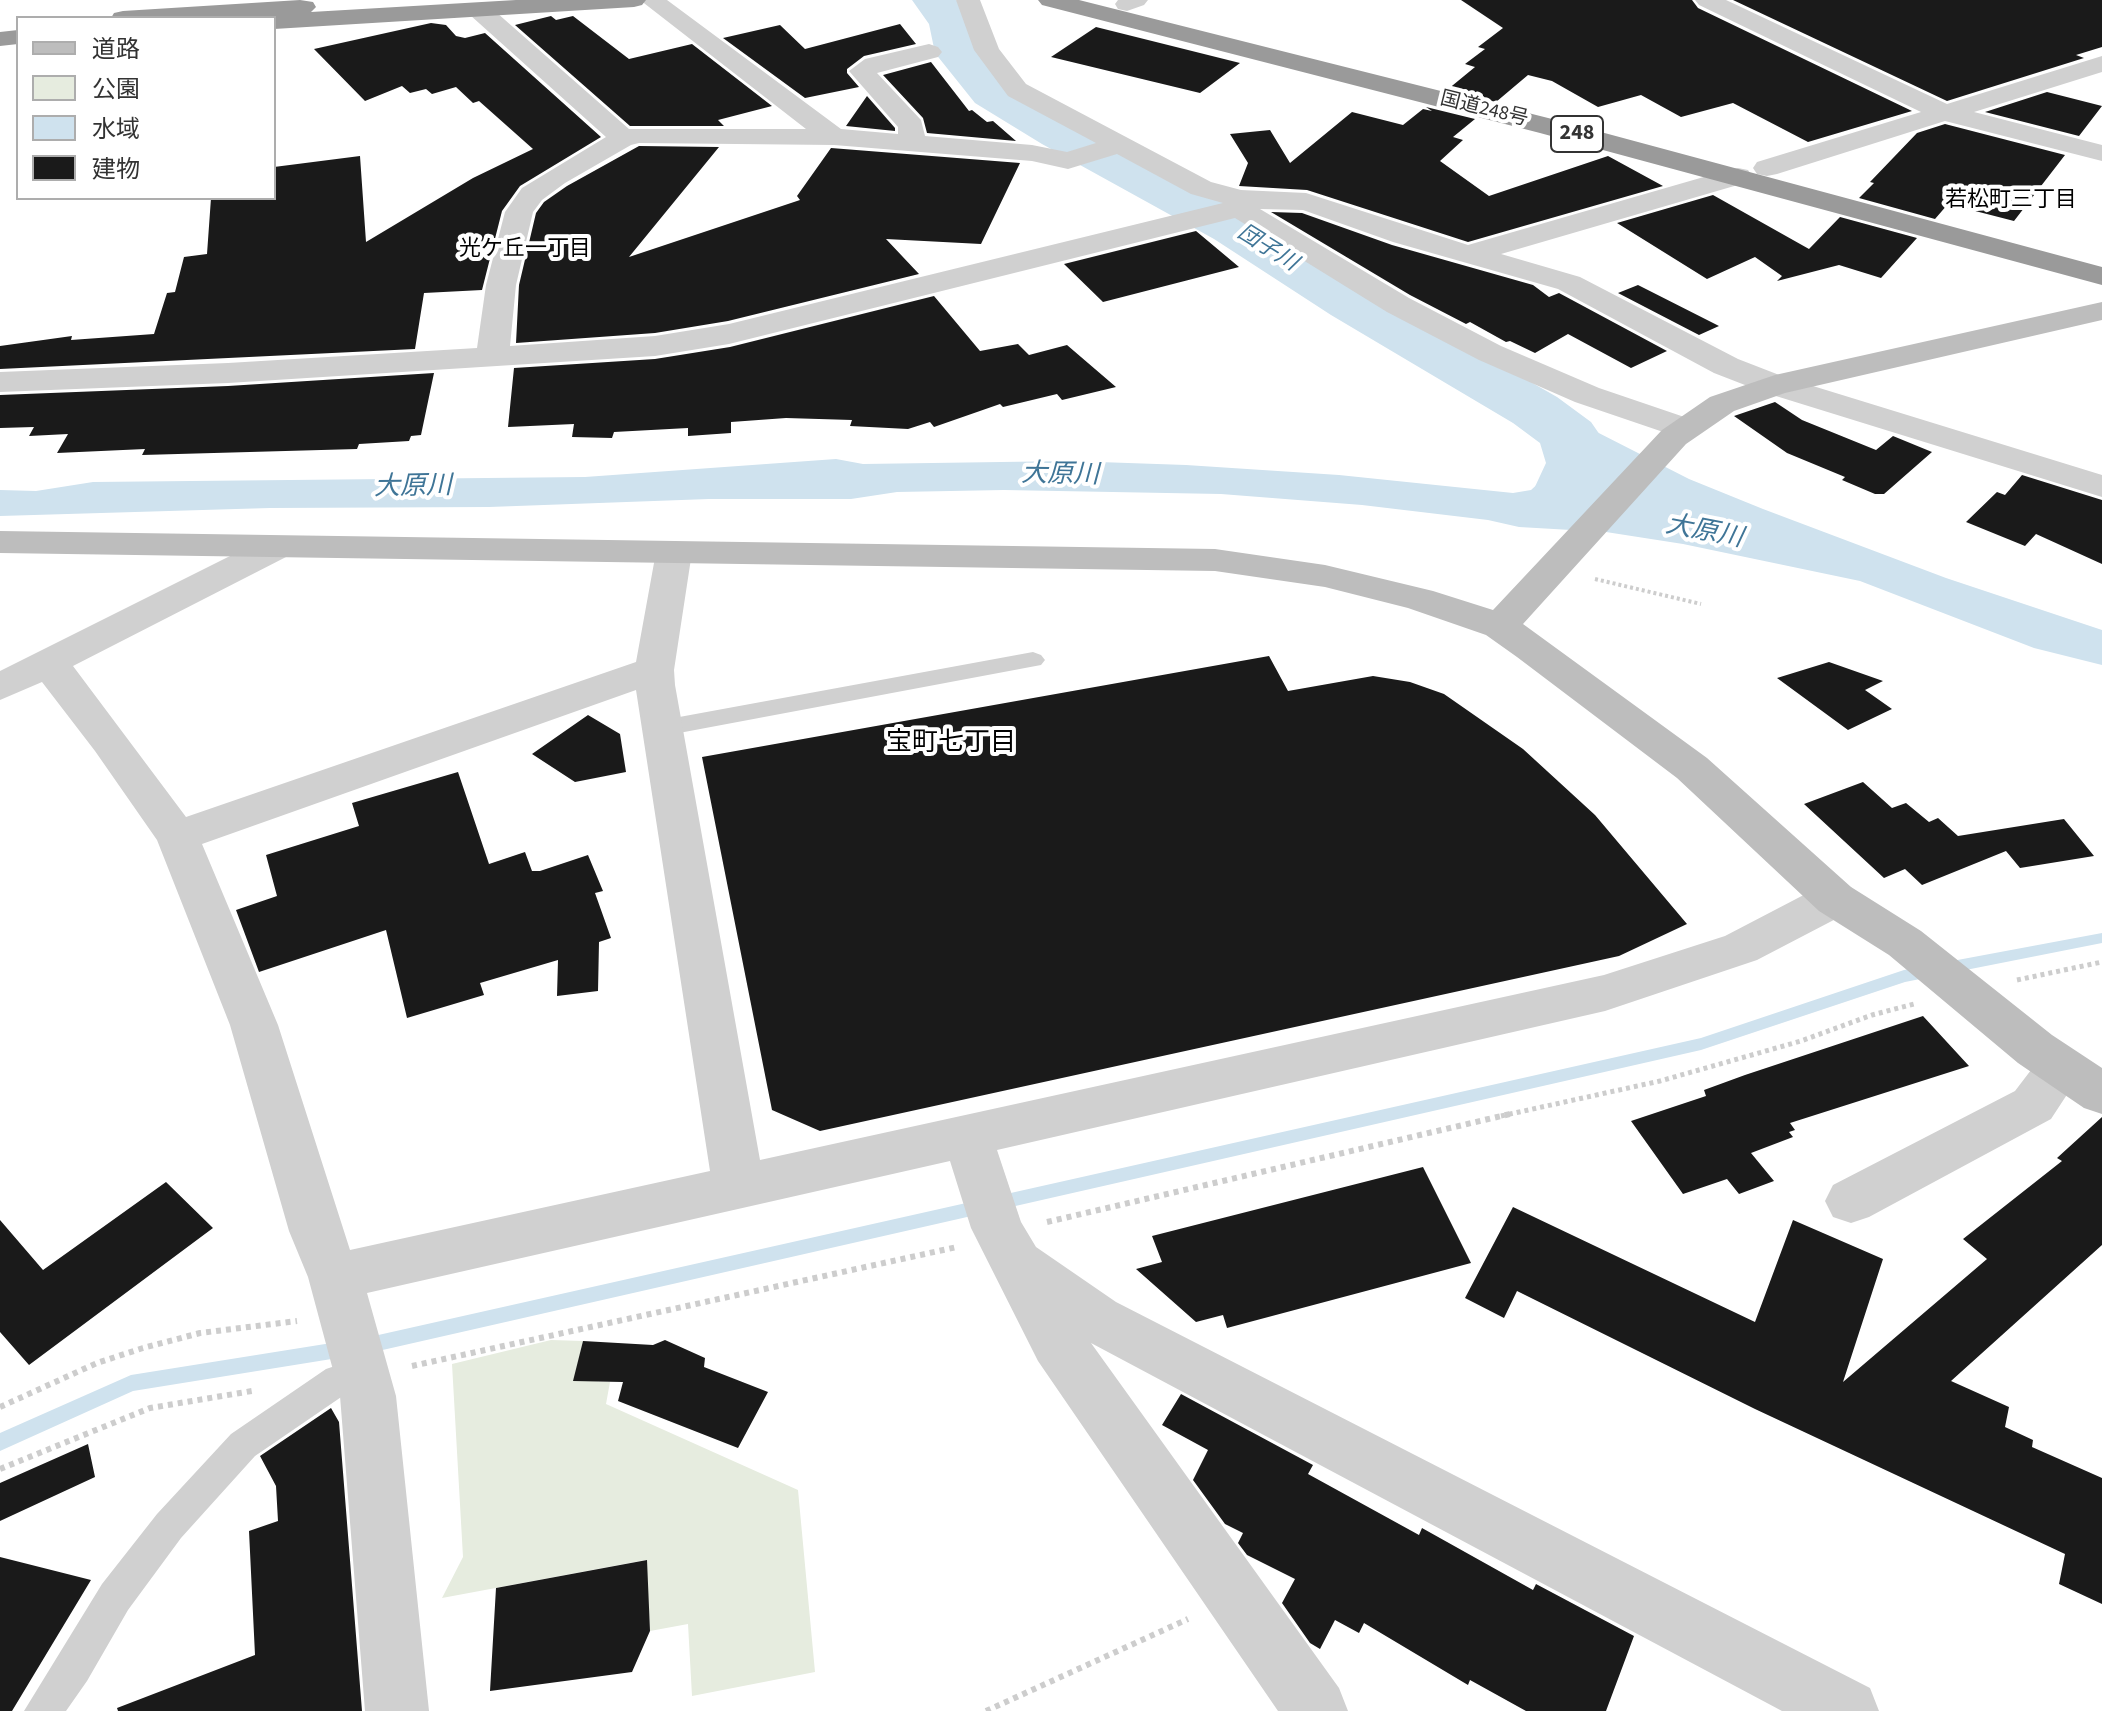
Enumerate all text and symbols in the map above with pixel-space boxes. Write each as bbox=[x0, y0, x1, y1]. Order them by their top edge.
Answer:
legend bbox=[16, 16, 276, 200]
text: 道路 bbox=[92, 32, 140, 67]
text: 公園 bbox=[92, 72, 140, 107]
street label: 国道248号 bbox=[1438, 87, 1530, 133]
text: 水域 bbox=[92, 112, 140, 147]
road number: 248 bbox=[1551, 116, 1603, 152]
text: 建物 bbox=[92, 152, 140, 187]
district label: 若松町三丁目 bbox=[1945, 188, 2077, 214]
water label: 団子川 bbox=[1232, 220, 1302, 278]
district label: 光ケ丘一丁目 bbox=[459, 237, 591, 263]
water label: 大原川 bbox=[1021, 460, 1099, 492]
water label: 大原川 bbox=[374, 472, 452, 504]
water label: 大原川 bbox=[1663, 510, 1745, 556]
district label: 宝町七丁目 bbox=[886, 728, 1016, 760]

